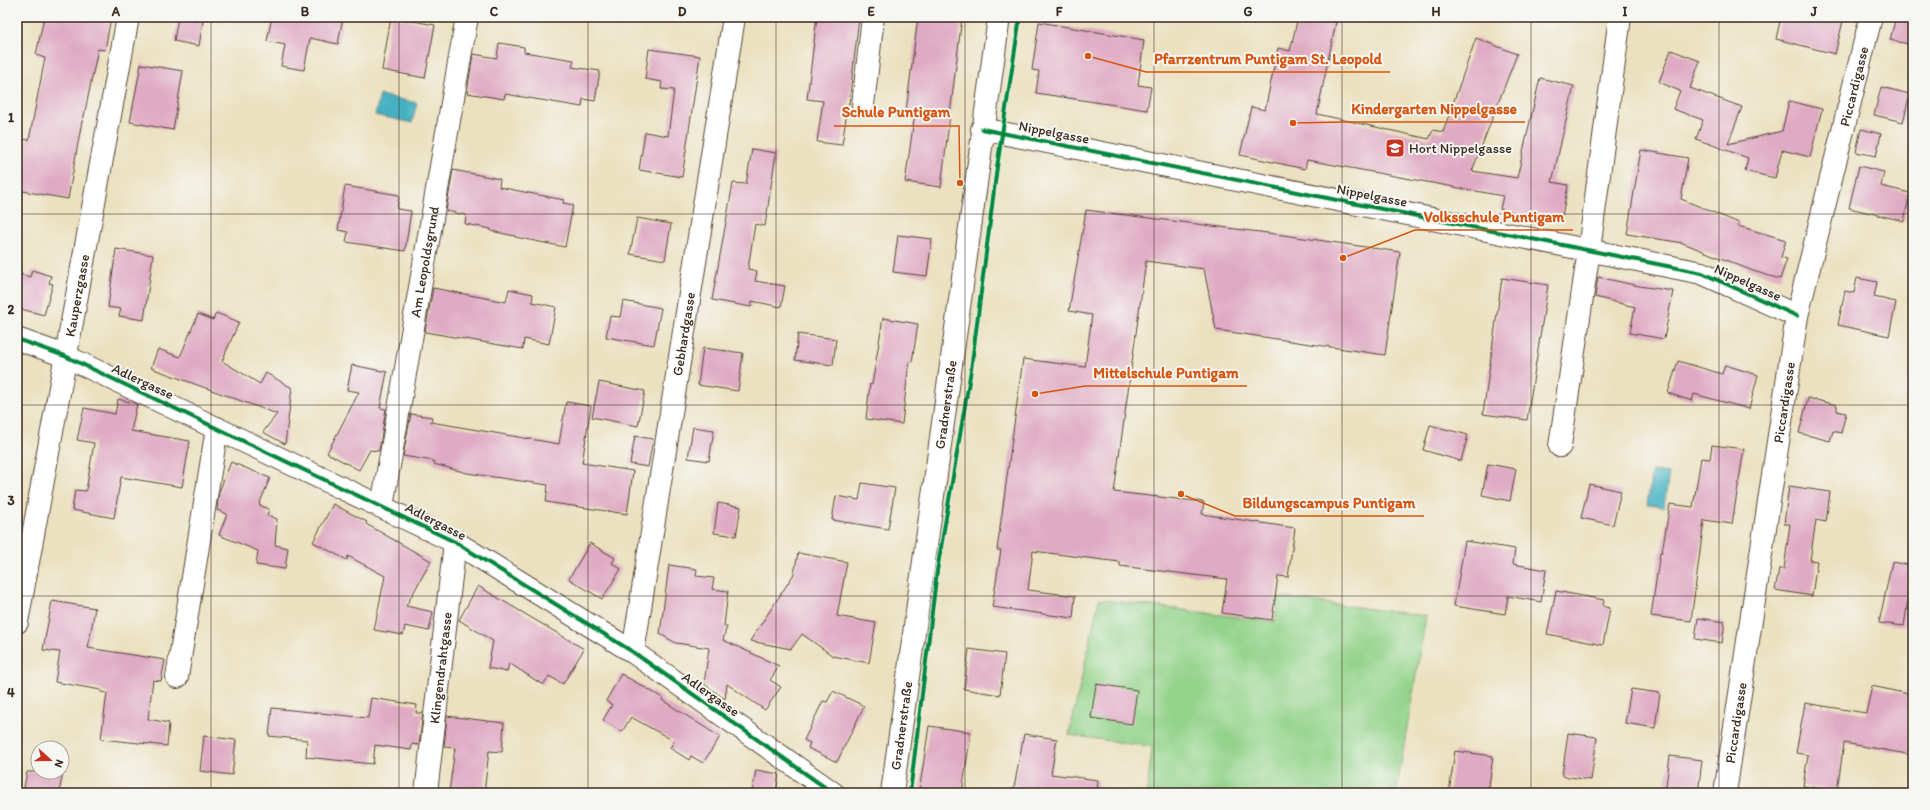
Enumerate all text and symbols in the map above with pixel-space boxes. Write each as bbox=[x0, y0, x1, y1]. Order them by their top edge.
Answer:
text: A bbox=[111, 4, 121, 19]
text: B bbox=[301, 4, 310, 19]
text: C bbox=[490, 4, 499, 19]
text: D bbox=[678, 4, 687, 19]
text: E bbox=[867, 4, 875, 19]
text: F bbox=[1056, 4, 1063, 19]
text: G bbox=[1244, 4, 1253, 19]
text: H bbox=[1432, 4, 1441, 19]
text: I bbox=[1623, 4, 1628, 19]
text: J bbox=[1810, 4, 1818, 19]
street label: Piccardigasse bbox=[1836, 44, 1873, 128]
callout: Pfarrzentrum Puntigam St. Leopold bbox=[1146, 45, 1390, 72]
text: Pfarrzentrum Puntigam St. Leopold bbox=[1154, 50, 1383, 69]
callout: Kindergarten Nippelgasse bbox=[1343, 95, 1525, 122]
callout: Schule Puntigam bbox=[834, 99, 959, 126]
text: Kindergarten Nippelgasse bbox=[1351, 100, 1517, 119]
text: Schule Puntigam bbox=[842, 103, 951, 122]
text: 1 bbox=[8, 110, 14, 125]
street label: Nippelgasse bbox=[1017, 117, 1091, 148]
school or university icon: Hort Nippelgasse bbox=[1384, 137, 1406, 159]
place label: Hort Nippelgasse bbox=[1409, 140, 1512, 157]
street label: Nippelgasse bbox=[1335, 180, 1409, 211]
callout: Volksschule Puntigam bbox=[1415, 203, 1573, 230]
street label: Am Leopoldsgrund bbox=[407, 205, 443, 319]
text: Volksschule Puntigam bbox=[1424, 208, 1565, 227]
street label: Kauperzgasse bbox=[62, 253, 93, 338]
street label: Nippelgasse bbox=[1712, 260, 1784, 305]
street label: Gebhardgasse bbox=[669, 291, 699, 377]
text: 2 bbox=[8, 302, 15, 317]
street label: Gradnerstraße bbox=[931, 359, 961, 450]
callout: Mittelschule Puntigam bbox=[1085, 359, 1247, 386]
street label: Adlergasse bbox=[109, 360, 177, 403]
street label: Piccardigasse bbox=[1770, 360, 1799, 444]
text: Mittelschule Puntigam bbox=[1093, 364, 1239, 383]
callout: Bildungscampus Puntigam bbox=[1235, 489, 1424, 516]
text: 3 bbox=[7, 493, 15, 508]
text: Bildungscampus Puntigam bbox=[1243, 494, 1416, 513]
street label: Adlergasse bbox=[402, 499, 469, 544]
street label: Klingendrahtgasse bbox=[426, 611, 456, 725]
street label: Adlergasse bbox=[679, 668, 743, 721]
street label: Gradnerstraße bbox=[887, 680, 916, 771]
street label: Piccardigasse bbox=[1722, 681, 1751, 765]
text: 4 bbox=[7, 685, 15, 700]
north arrow bbox=[30, 740, 70, 780]
text: N bbox=[51, 758, 66, 769]

